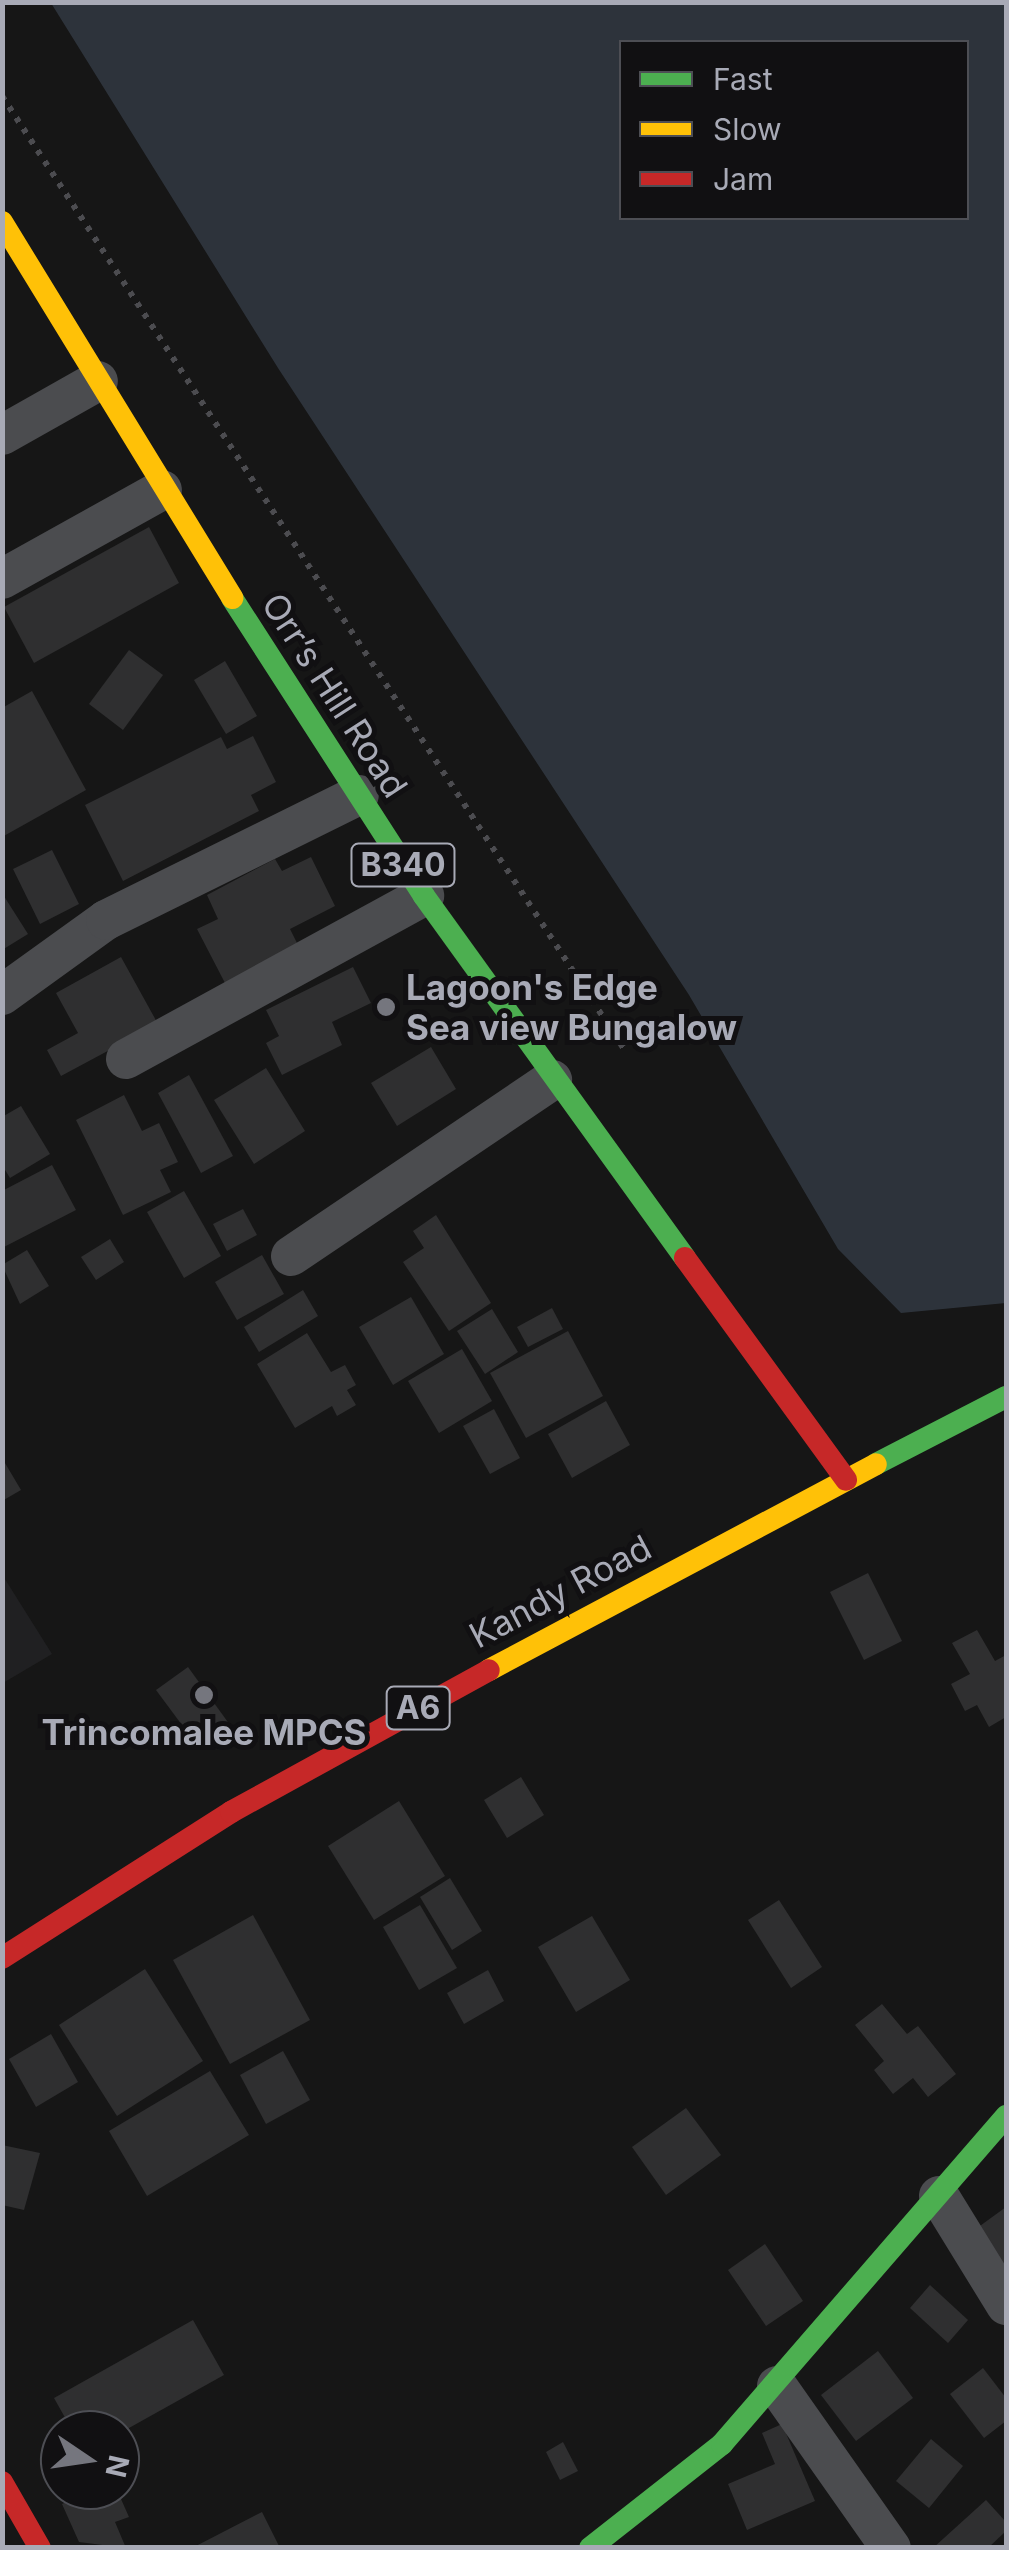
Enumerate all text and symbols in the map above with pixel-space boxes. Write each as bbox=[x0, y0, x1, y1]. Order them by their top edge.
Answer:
legend bbox=[619, 40, 969, 220]
text: Fast bbox=[713, 61, 772, 97]
text: Slow bbox=[713, 111, 782, 147]
text: Jam bbox=[713, 161, 773, 197]
street label: Orr’s Hill Road bbox=[253, 585, 417, 805]
road number: B340 bbox=[348, 838, 458, 892]
place label: Lagoon's Edge Sea view Bungalow bbox=[406, 966, 737, 1048]
marker: Lagoon's Edge Sea view Bungalow bbox=[375, 996, 397, 1018]
street label: Kandy Road bbox=[462, 1526, 658, 1656]
road number: A6 bbox=[386, 1681, 450, 1735]
marker: Trincomalee MPCS bbox=[193, 1684, 215, 1706]
place label: Trincomalee MPCS bbox=[41, 1711, 367, 1753]
north arrow bbox=[40, 2410, 140, 2510]
text: N bbox=[98, 2452, 136, 2481]

